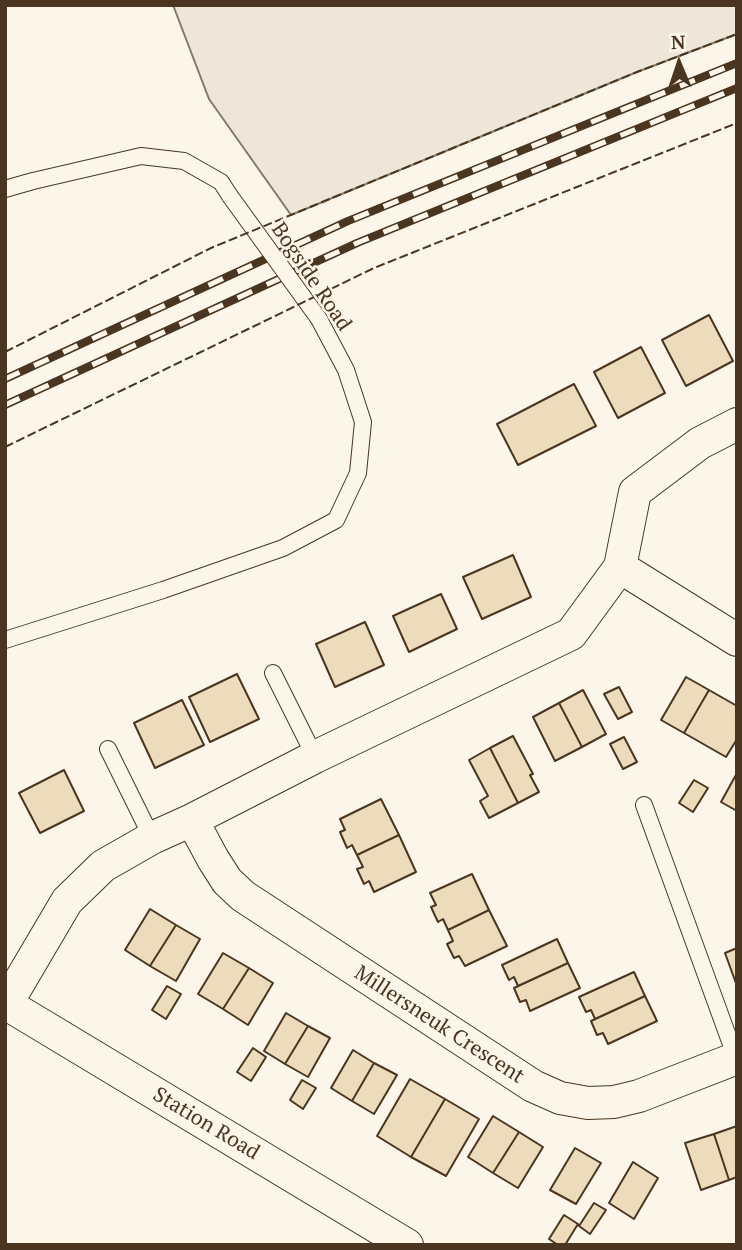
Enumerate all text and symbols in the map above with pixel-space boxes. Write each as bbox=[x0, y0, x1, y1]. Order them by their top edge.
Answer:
north arrow bbox=[644, 28, 714, 98]
text: N bbox=[671, 29, 686, 54]
street label: Bogside Road bbox=[266, 218, 356, 336]
street label: Millersneuk Crescent bbox=[349, 961, 529, 1089]
street label: Station Road bbox=[148, 1082, 264, 1166]

